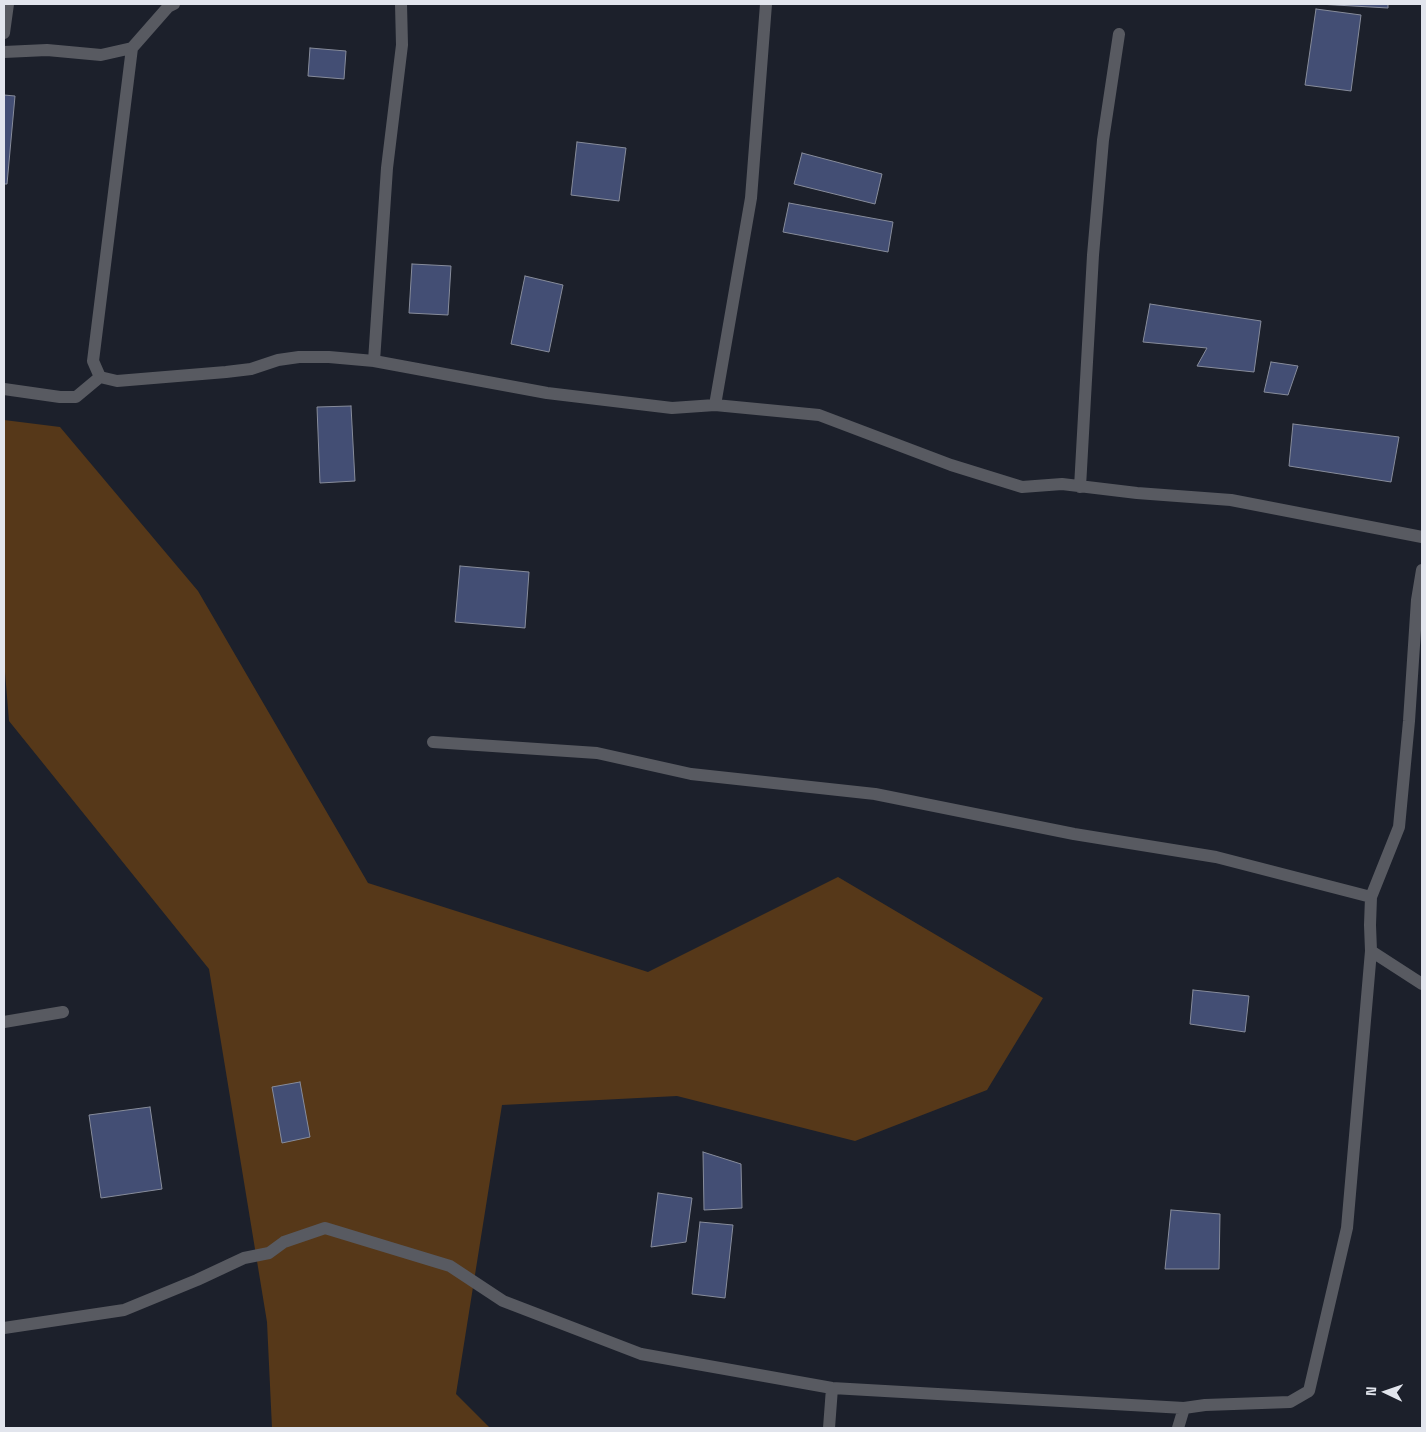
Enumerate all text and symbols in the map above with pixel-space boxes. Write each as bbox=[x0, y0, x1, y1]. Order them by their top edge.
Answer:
north arrow bbox=[1361, 1367, 1411, 1417]
text: N bbox=[1362, 1386, 1380, 1396]

